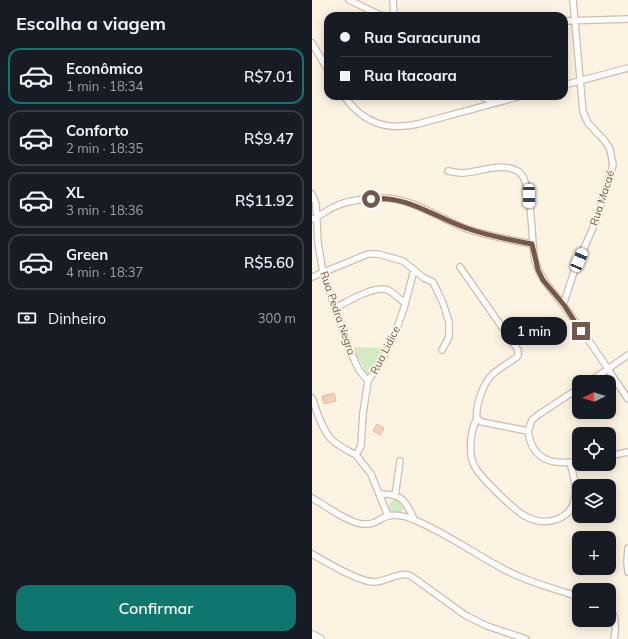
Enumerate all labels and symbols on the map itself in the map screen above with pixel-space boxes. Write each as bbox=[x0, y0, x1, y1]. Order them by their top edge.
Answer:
street label: Rua Macaé bbox=[586, 169, 618, 227]
car bbox=[523, 184, 535, 208]
route start bbox=[362, 190, 380, 208]
car bbox=[569, 247, 589, 273]
street label: Rua Pedra Negra bbox=[317, 269, 359, 357]
callout: 1 min bbox=[501, 317, 567, 345]
route end bbox=[572, 322, 590, 340]
street label: Rua Lidice bbox=[367, 323, 403, 377]
north arrow bbox=[572, 375, 616, 419]

